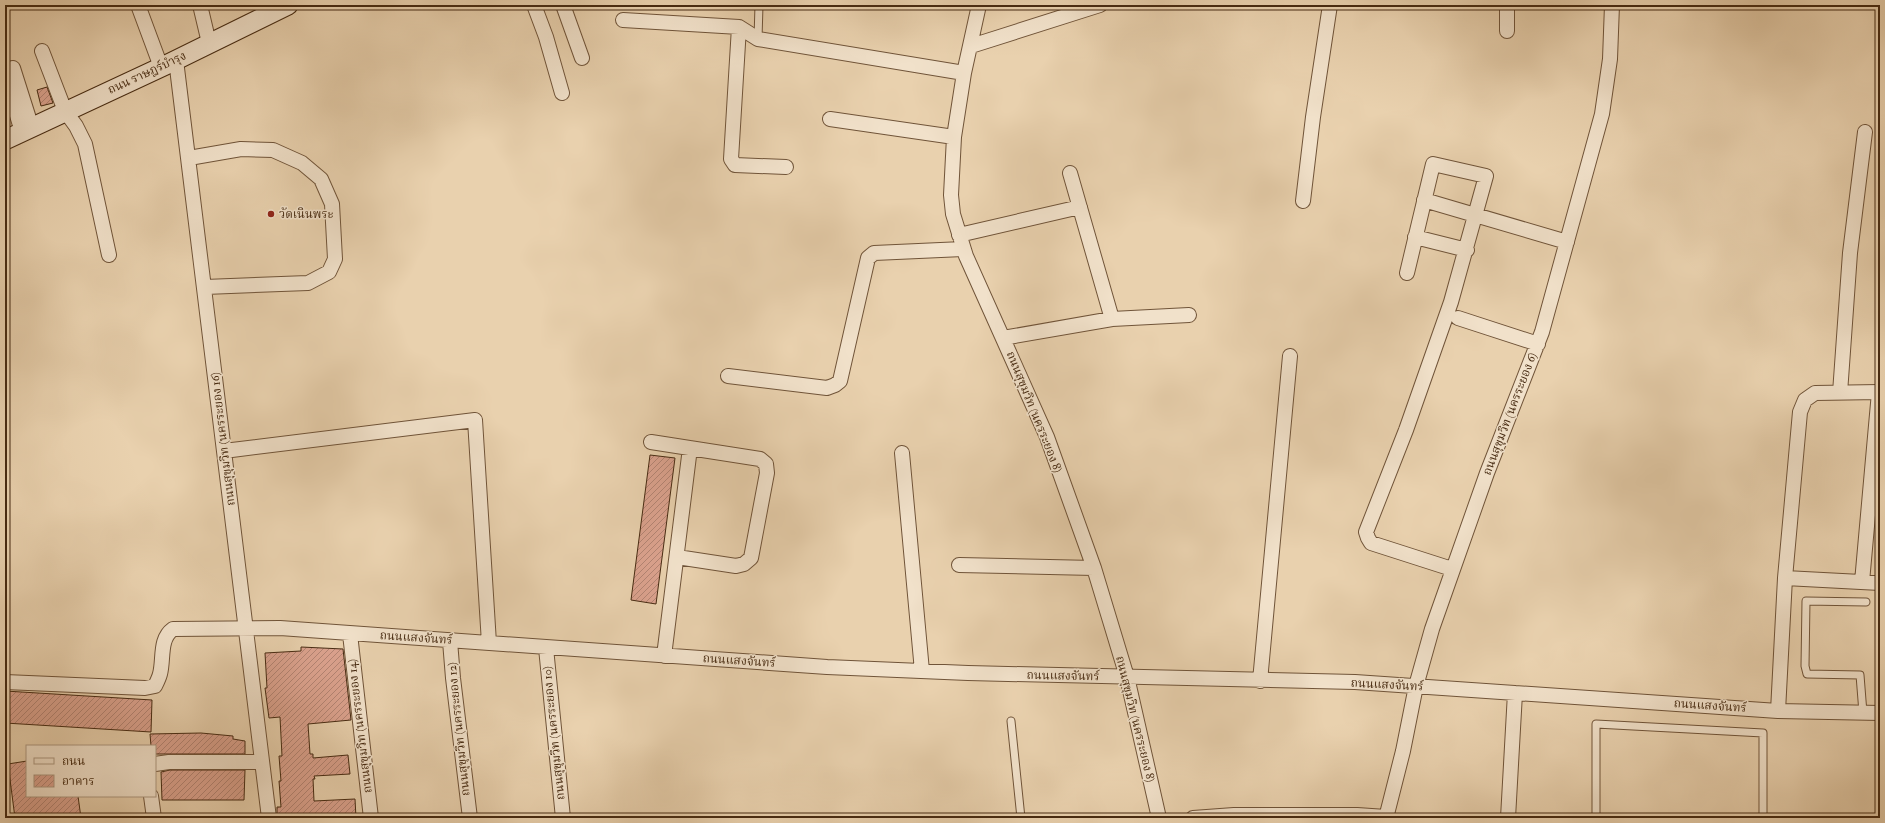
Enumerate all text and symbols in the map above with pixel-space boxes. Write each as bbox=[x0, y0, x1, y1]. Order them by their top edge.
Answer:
street label: ถนน ราษฎร์บำรุง bbox=[105, 48, 189, 98]
place label: วัดเนินพระ bbox=[279, 207, 333, 222]
marker: วัดเนินพระ bbox=[266, 209, 276, 219]
street label: ถนนสุขุมวิท (นครระยอง 8) bbox=[1003, 349, 1065, 475]
street label: ถนนสุขุมวิท (นครระยอง 6) bbox=[1480, 351, 1540, 477]
street label: ถนนสุขุมวิท (นครระยอง 16) bbox=[207, 371, 239, 507]
street label: ถนนแสงจันทร์ bbox=[379, 628, 454, 648]
street label: ถนนแสงจันทร์ bbox=[702, 651, 777, 671]
street label: ถนนสุขุมวิท (นครระยอง 8) bbox=[1112, 654, 1158, 784]
street label: ถนนสุขุมวิท (นครระยอง 14) bbox=[344, 658, 376, 794]
street label: ถนนสุขุมวิท (นครระยอง 12) bbox=[445, 661, 473, 797]
street label: ถนนสุขุมวิท (นครระยอง 10) bbox=[540, 665, 568, 801]
street label: ถนนแสงจันทร์ bbox=[1026, 668, 1100, 684]
street label: ถนนแสงจันทร์ bbox=[1350, 676, 1424, 694]
street label: ถนนแสงจันทร์ bbox=[1673, 696, 1748, 716]
legend bbox=[26, 745, 156, 797]
text: ถนน bbox=[62, 754, 85, 769]
text: อาคาร bbox=[62, 774, 94, 789]

